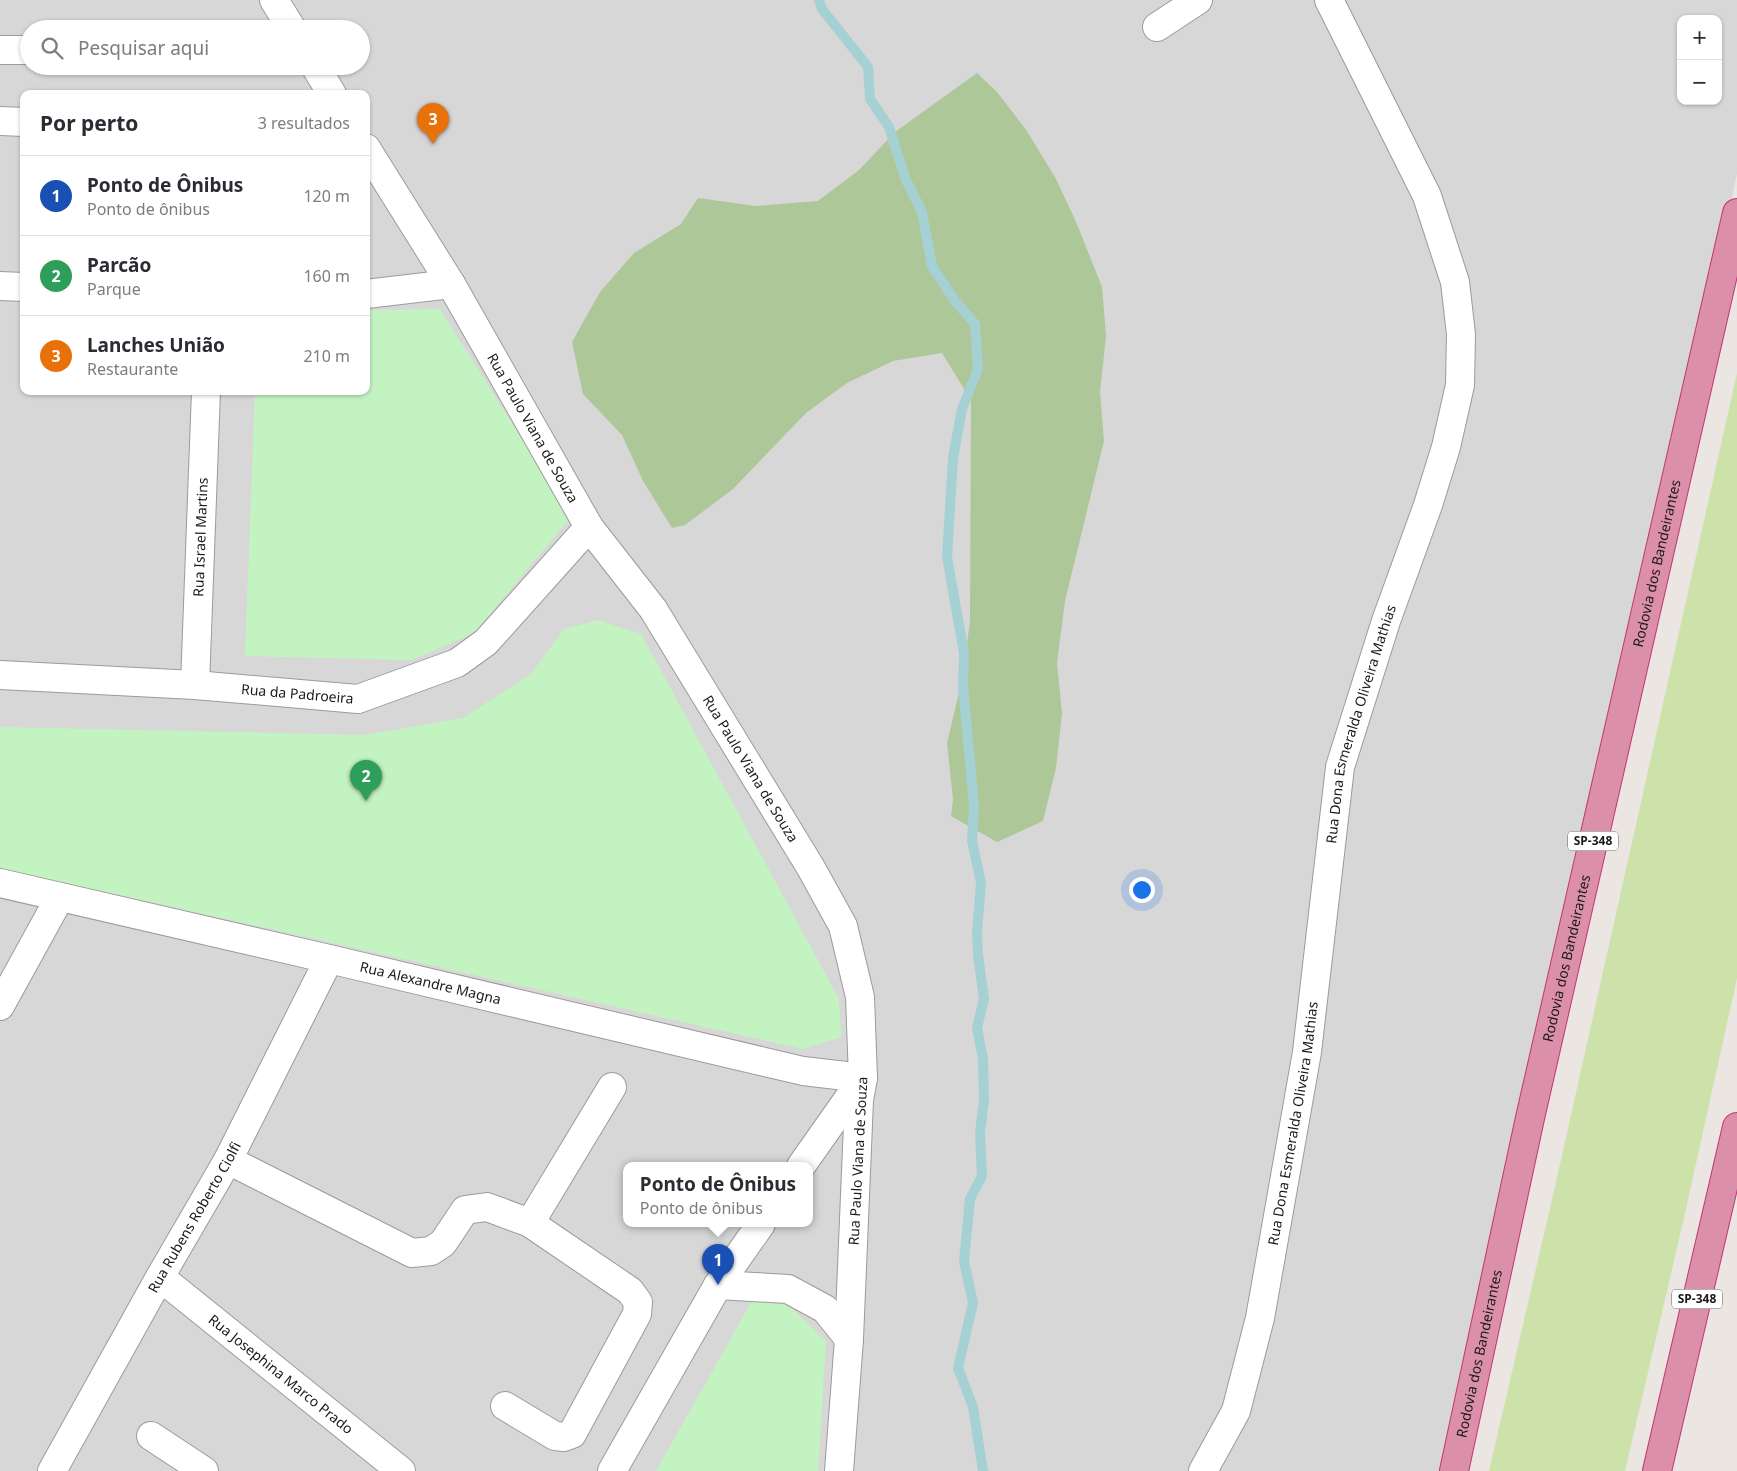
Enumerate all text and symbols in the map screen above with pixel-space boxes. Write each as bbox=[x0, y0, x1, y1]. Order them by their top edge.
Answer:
map controls bbox=[1677, 15, 1722, 105]
button: + bbox=[1677, 15, 1722, 60]
search box bbox=[20, 20, 370, 75]
icon: search bbox=[38, 34, 66, 62]
text: Pesquisar aqui bbox=[78, 35, 209, 61]
button: − bbox=[1677, 60, 1722, 105]
pin: 3 bbox=[417, 103, 449, 144]
text: Por perto bbox=[40, 109, 138, 137]
text: 3 resultados bbox=[258, 112, 350, 134]
text: Ponto de Ônibus bbox=[87, 172, 243, 198]
text: 1 bbox=[51, 185, 61, 207]
text: 120 m bbox=[303, 185, 350, 207]
text: Ponto de ônibus bbox=[87, 198, 210, 220]
text: Parcão bbox=[87, 252, 151, 278]
text: 2 bbox=[51, 265, 61, 287]
text: 160 m bbox=[303, 265, 350, 287]
text: Parque bbox=[87, 278, 141, 300]
text: Lanches União bbox=[87, 332, 225, 358]
text: 3 bbox=[51, 345, 61, 367]
text: 210 m bbox=[303, 345, 350, 367]
street label: Rua Paulo Viana de Souza bbox=[483, 350, 583, 506]
text: Restaurante bbox=[87, 358, 178, 380]
street label: Rua Israel Martins bbox=[188, 477, 212, 597]
street label: Rodovia dos Bandeirantes bbox=[1628, 477, 1685, 649]
street label: Rua Dona Esmeralda Oliveira Mathias bbox=[1321, 602, 1400, 844]
street label: Rua da Padroeira bbox=[240, 679, 354, 708]
street label: Rua Paulo Viana de Souza bbox=[699, 691, 803, 846]
pin: 2 bbox=[350, 760, 382, 801]
road number: SP-348 bbox=[1568, 831, 1618, 850]
street label: Rodovia dos Bandeirantes bbox=[1538, 872, 1594, 1044]
your location bbox=[1129, 877, 1155, 903]
street label: Rua Alexandre Magna bbox=[358, 957, 503, 1008]
street label: Rua Dona Esmeralda Oliveira Mathias bbox=[1263, 1000, 1322, 1247]
street label: Rua Paulo Viana de Souza bbox=[844, 1076, 871, 1246]
street label: Rua Rubens Roberto Ciolfi bbox=[143, 1138, 245, 1296]
popup bbox=[623, 1162, 813, 1227]
text: Ponto de Ônibus bbox=[640, 1171, 796, 1197]
text: Ponto de ônibus bbox=[640, 1197, 763, 1219]
pin: 1 bbox=[702, 1244, 734, 1285]
street label: Rodovia dos Bandeirantes bbox=[1451, 1268, 1506, 1439]
road number: SP-348 bbox=[1672, 1290, 1722, 1308]
street label: Rua Josephina Marco Prado bbox=[205, 1310, 357, 1438]

